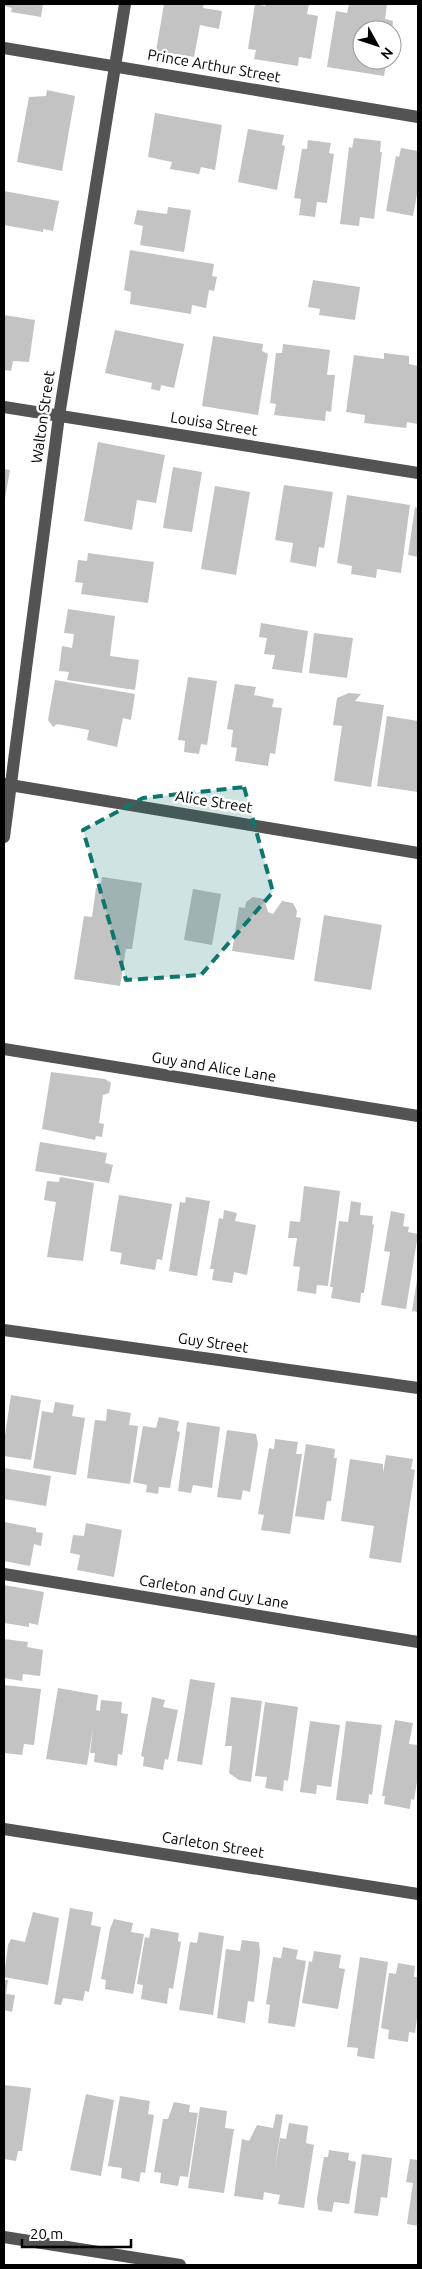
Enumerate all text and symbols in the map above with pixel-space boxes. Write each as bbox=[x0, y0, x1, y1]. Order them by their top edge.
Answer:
north arrow bbox=[352, 20, 402, 70]
text: N bbox=[377, 44, 396, 63]
street label: Prince Arthur Street bbox=[146, 45, 282, 86]
street label: Walton Street bbox=[28, 369, 57, 465]
street label: Louisa Street bbox=[169, 408, 259, 439]
street label: Alice Street bbox=[174, 787, 254, 816]
street label: Guy and Alice Lane bbox=[151, 1048, 278, 1085]
street label: Guy Street bbox=[177, 1329, 250, 1356]
street label: Carleton and Guy Lane bbox=[138, 1571, 290, 1612]
street label: Carleton Street bbox=[161, 1828, 266, 1861]
scale bar bbox=[22, 2216, 131, 2248]
text: 20 m bbox=[30, 2225, 63, 2242]

